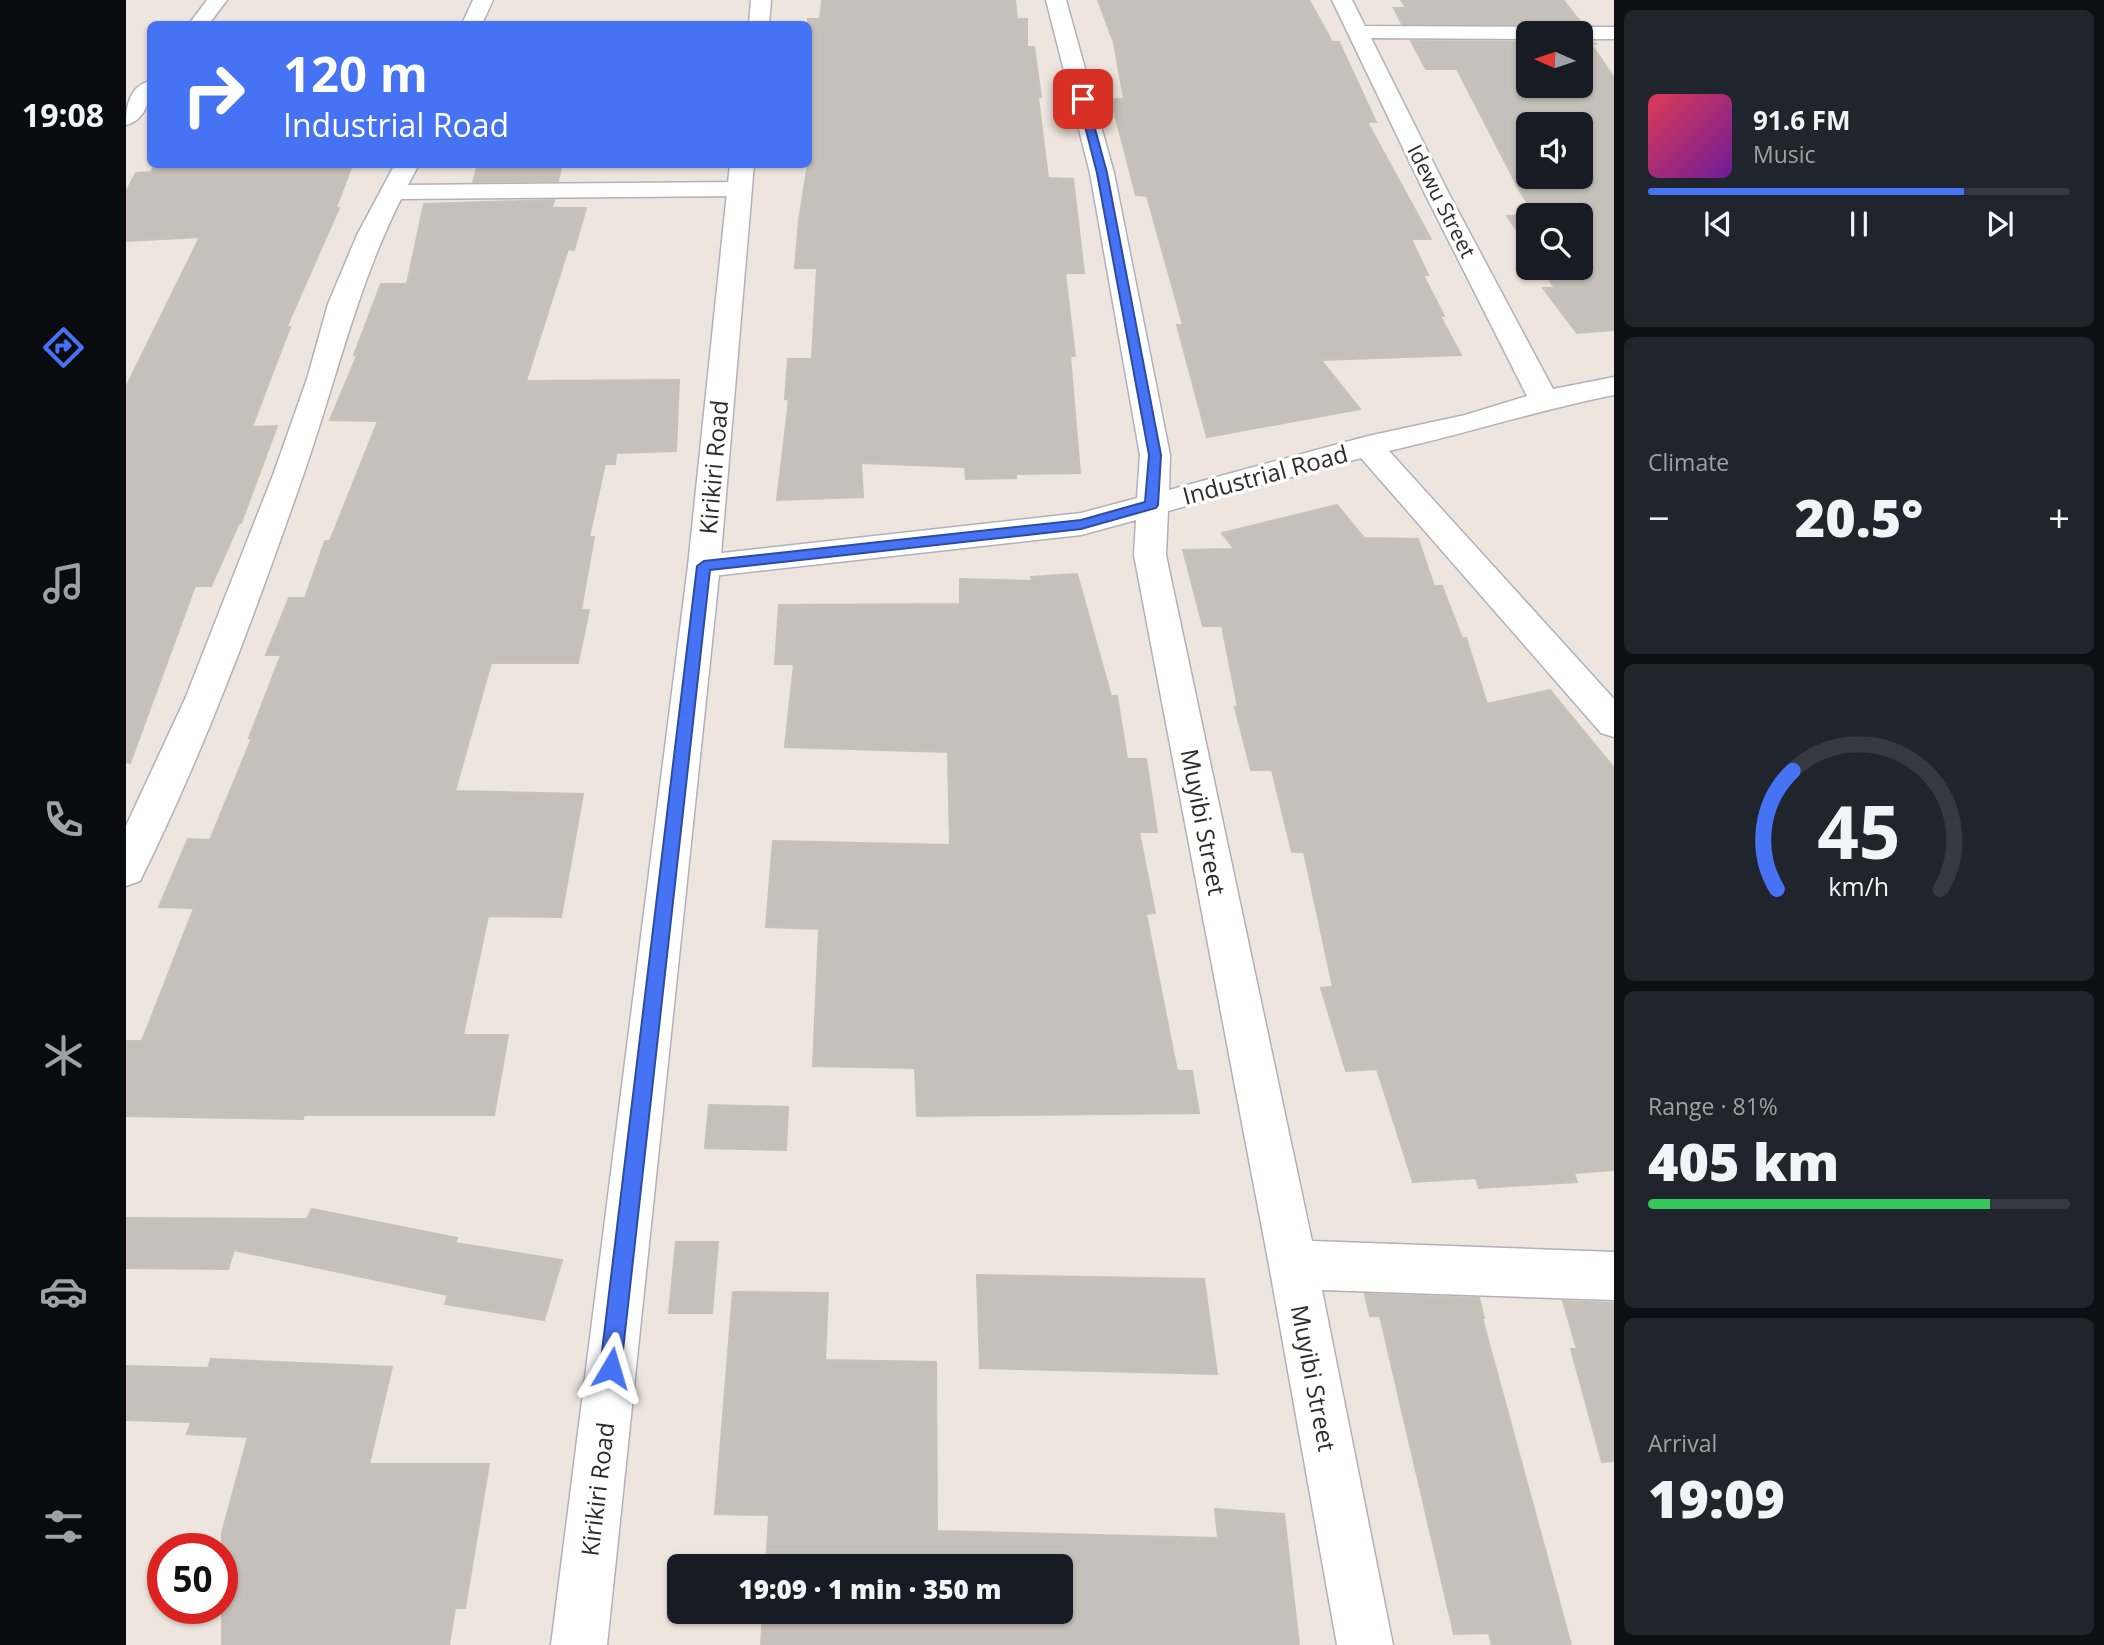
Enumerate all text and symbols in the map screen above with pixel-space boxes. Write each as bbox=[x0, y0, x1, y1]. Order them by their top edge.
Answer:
north arrow bbox=[1516, 21, 1592, 98]
map controls bbox=[1516, 21, 1593, 280]
text: 120 m bbox=[283, 40, 428, 106]
icon: right bbox=[168, 49, 259, 140]
pin bbox=[1053, 69, 1113, 129]
icon: arrive bbox=[1064, 80, 1102, 118]
text: 19:08 bbox=[22, 93, 104, 136]
text: 91.6 FM bbox=[1753, 102, 1851, 138]
text: Industrial Road bbox=[283, 103, 509, 146]
button: sound bbox=[1516, 112, 1593, 189]
text: Music bbox=[1753, 138, 1816, 170]
street label: Idewu Street bbox=[1401, 140, 1483, 262]
button: search bbox=[1516, 203, 1593, 280]
icon: previous bbox=[1699, 205, 1737, 243]
icon: pause bbox=[1840, 205, 1878, 243]
icon: next bbox=[1981, 205, 2019, 243]
icon: directions bbox=[39, 323, 88, 372]
street label: Kirikiri Road bbox=[691, 398, 735, 536]
street label: Industrial Road bbox=[1179, 436, 1351, 512]
text: Climate bbox=[1648, 446, 1729, 478]
text: 20.5° bbox=[1795, 481, 1923, 552]
text: − bbox=[1648, 491, 1670, 543]
text: + bbox=[2048, 491, 2070, 543]
icon: music bbox=[39, 559, 88, 608]
street label: Muyibi Street bbox=[1174, 746, 1234, 898]
text: 45 bbox=[1817, 781, 1901, 880]
icon: phone bbox=[39, 795, 88, 844]
text: km/h bbox=[1829, 868, 1889, 902]
icon: climate bbox=[39, 1031, 88, 1080]
text: Range · 81% bbox=[1648, 1090, 1778, 1122]
text: 405 km bbox=[1648, 1125, 1839, 1196]
icon: car bbox=[39, 1267, 88, 1316]
street label: Muyibi Street bbox=[1284, 1302, 1344, 1454]
position arrow bbox=[574, 1331, 648, 1405]
street label: Kirikiri Road bbox=[572, 1420, 622, 1558]
text: Arrival bbox=[1648, 1427, 1717, 1459]
text: 19:09 bbox=[1648, 1462, 1785, 1533]
icon: filters bbox=[39, 1502, 88, 1551]
speed limit sign: 50 bbox=[147, 1533, 238, 1624]
text: 19:09 · 1 min · 350 m bbox=[739, 1571, 1001, 1607]

